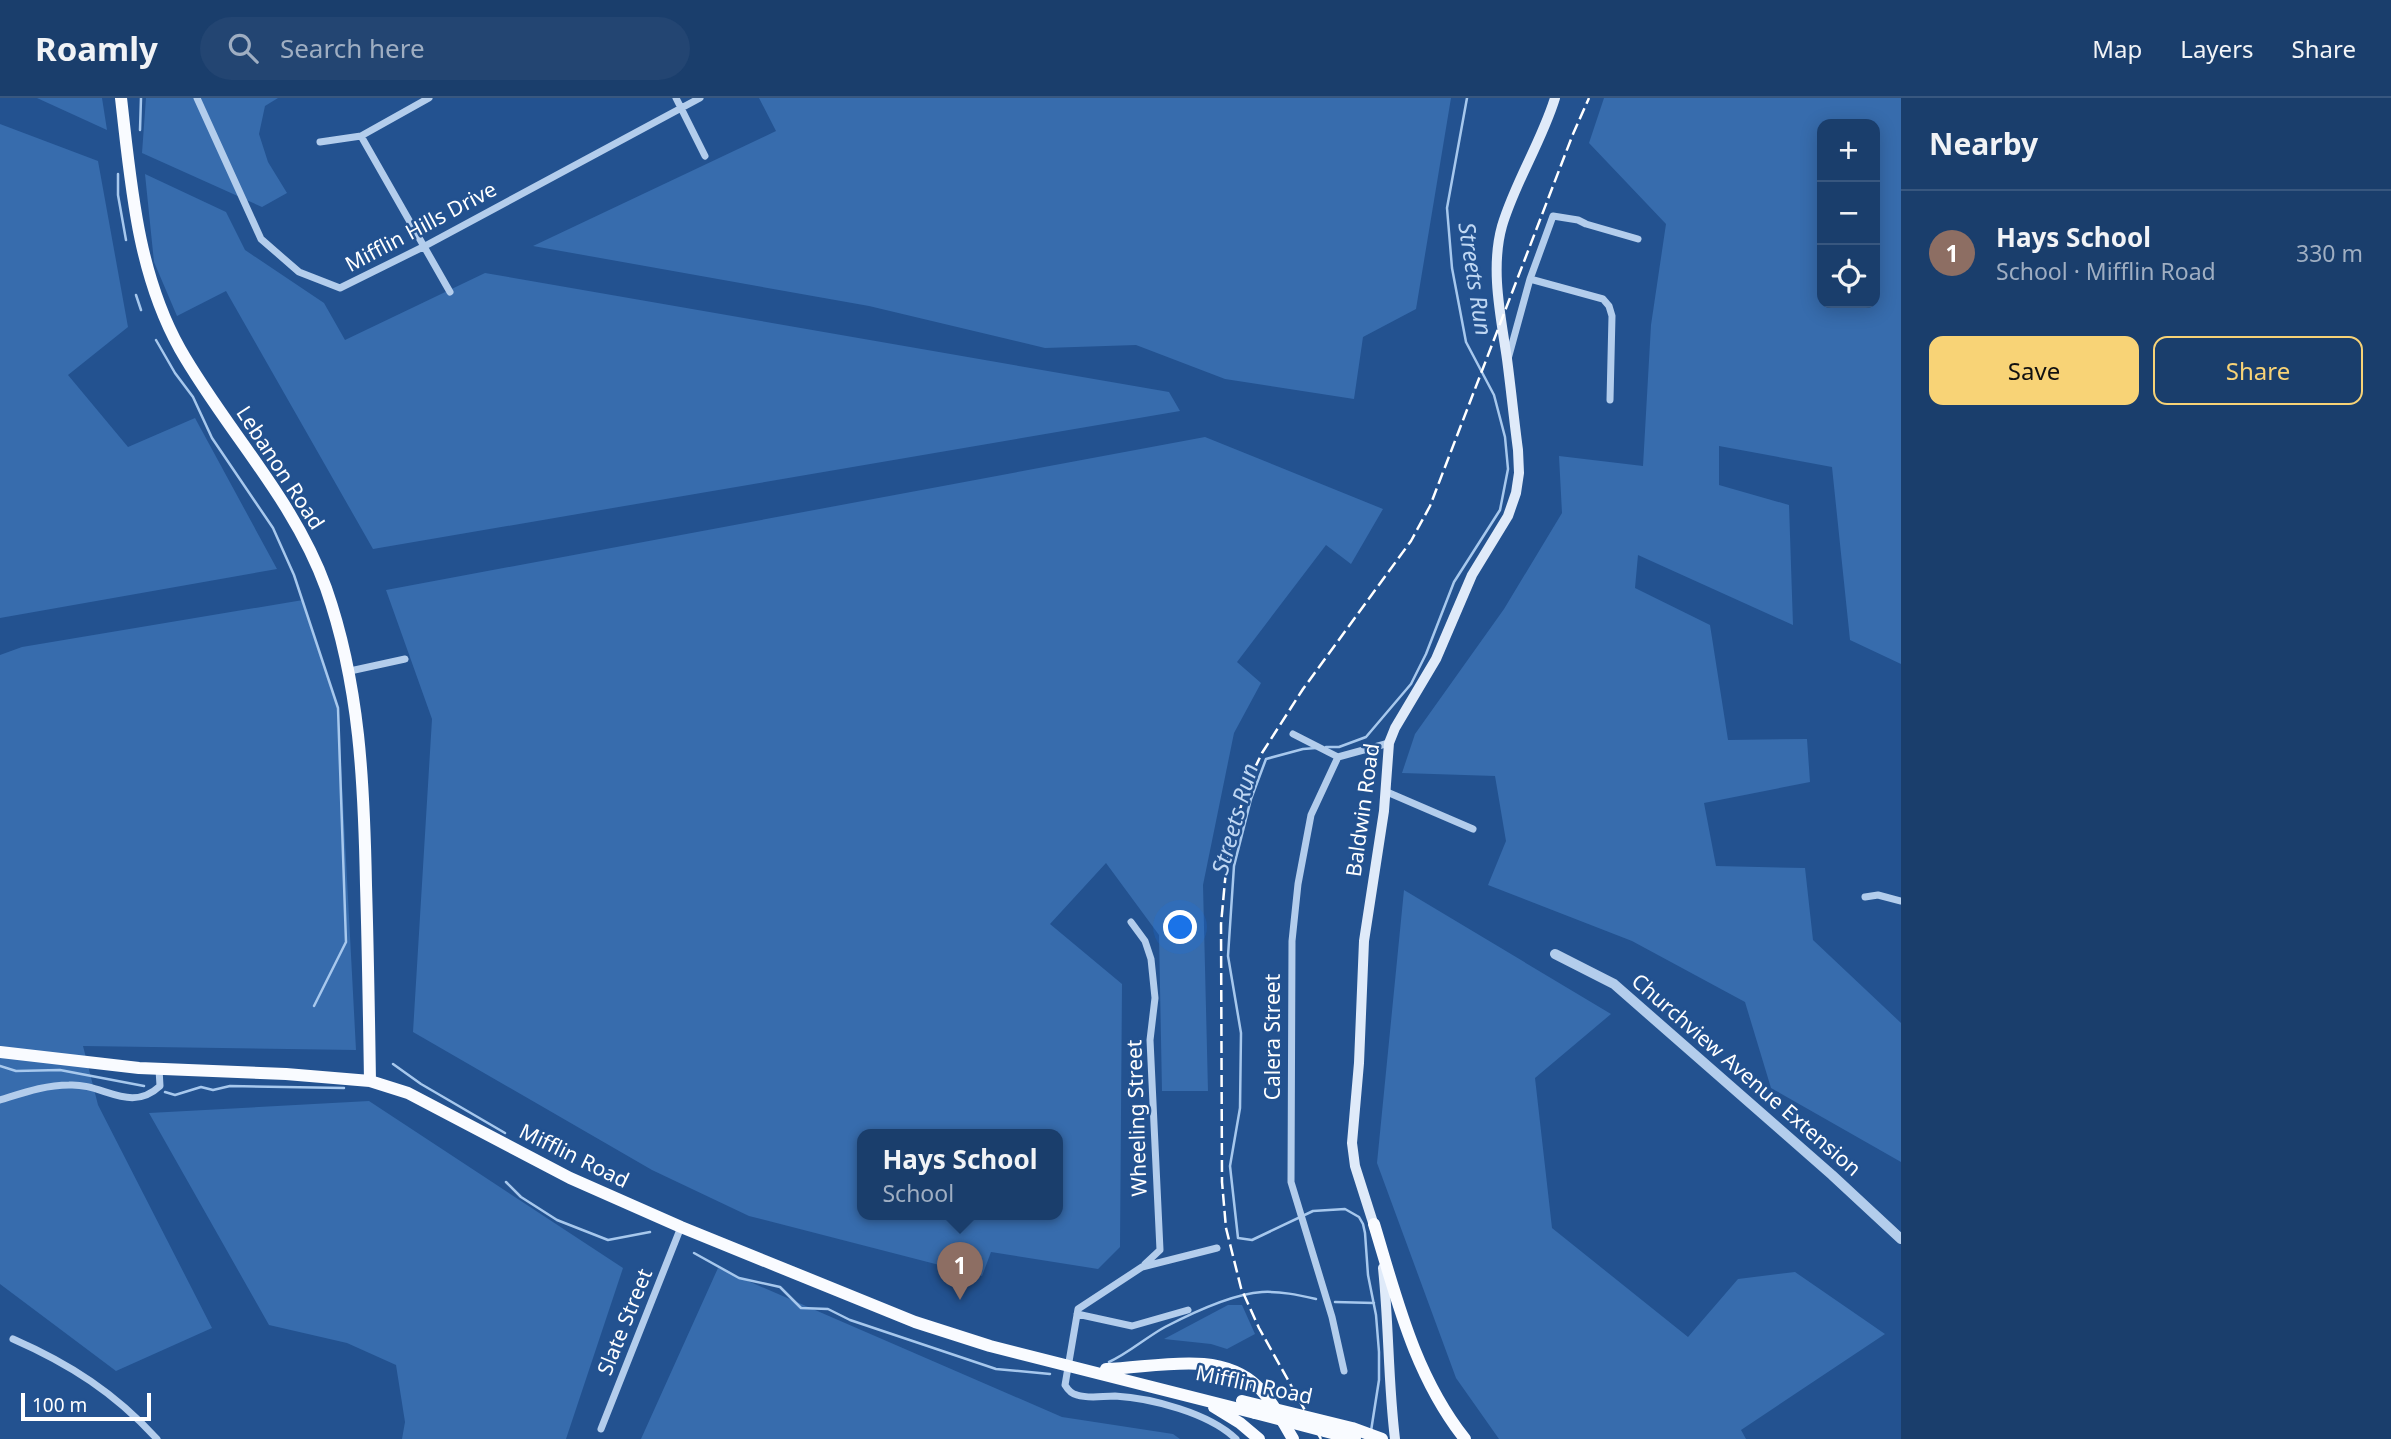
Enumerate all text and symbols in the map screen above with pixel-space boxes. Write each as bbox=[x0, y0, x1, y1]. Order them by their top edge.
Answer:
search box bbox=[200, 17, 690, 80]
text: Roamly bbox=[35, 26, 158, 71]
icon: search bbox=[224, 29, 262, 67]
text: Search here bbox=[280, 30, 425, 66]
text: Map bbox=[2092, 32, 2142, 65]
text: Layers bbox=[2180, 32, 2254, 65]
text: Share bbox=[2292, 32, 2356, 65]
map controls bbox=[1817, 119, 1880, 308]
button: + bbox=[1817, 119, 1880, 182]
text: Nearby bbox=[1929, 123, 2038, 164]
street label: Mifflin Hills Drive bbox=[340, 174, 501, 278]
button: − bbox=[1817, 182, 1880, 245]
text: Hays School bbox=[1996, 219, 2151, 255]
water label: Streets Run bbox=[1451, 220, 1501, 338]
text: 1 bbox=[1945, 237, 1959, 269]
text: 330 m bbox=[2296, 237, 2363, 269]
button: locate bbox=[1817, 245, 1880, 308]
text: School · Mifflin Road bbox=[1996, 255, 2216, 287]
button: Save bbox=[1929, 336, 2139, 405]
button: Share bbox=[2153, 336, 2363, 405]
street label: Lebanon Road bbox=[230, 400, 331, 535]
street label: Baldwin Road bbox=[1339, 741, 1385, 878]
water label: Streets Run bbox=[1203, 759, 1265, 878]
your location bbox=[1163, 910, 1197, 944]
street label: Churchview Avenue Extension bbox=[1626, 967, 1867, 1182]
street label: Calera Street bbox=[1258, 973, 1286, 1100]
street label: Wheeling Street bbox=[1119, 1039, 1153, 1197]
street label: Mifflin Road bbox=[515, 1117, 634, 1194]
popup bbox=[857, 1129, 1063, 1220]
text: Hays School bbox=[882, 1141, 1038, 1177]
text: School bbox=[882, 1177, 954, 1209]
pin: 1 bbox=[937, 1242, 983, 1300]
street label: Slate Street bbox=[590, 1264, 658, 1379]
street label: Mifflin Road bbox=[1193, 1358, 1315, 1410]
scale bar bbox=[21, 1390, 150, 1422]
text: 100 m bbox=[32, 1392, 87, 1418]

